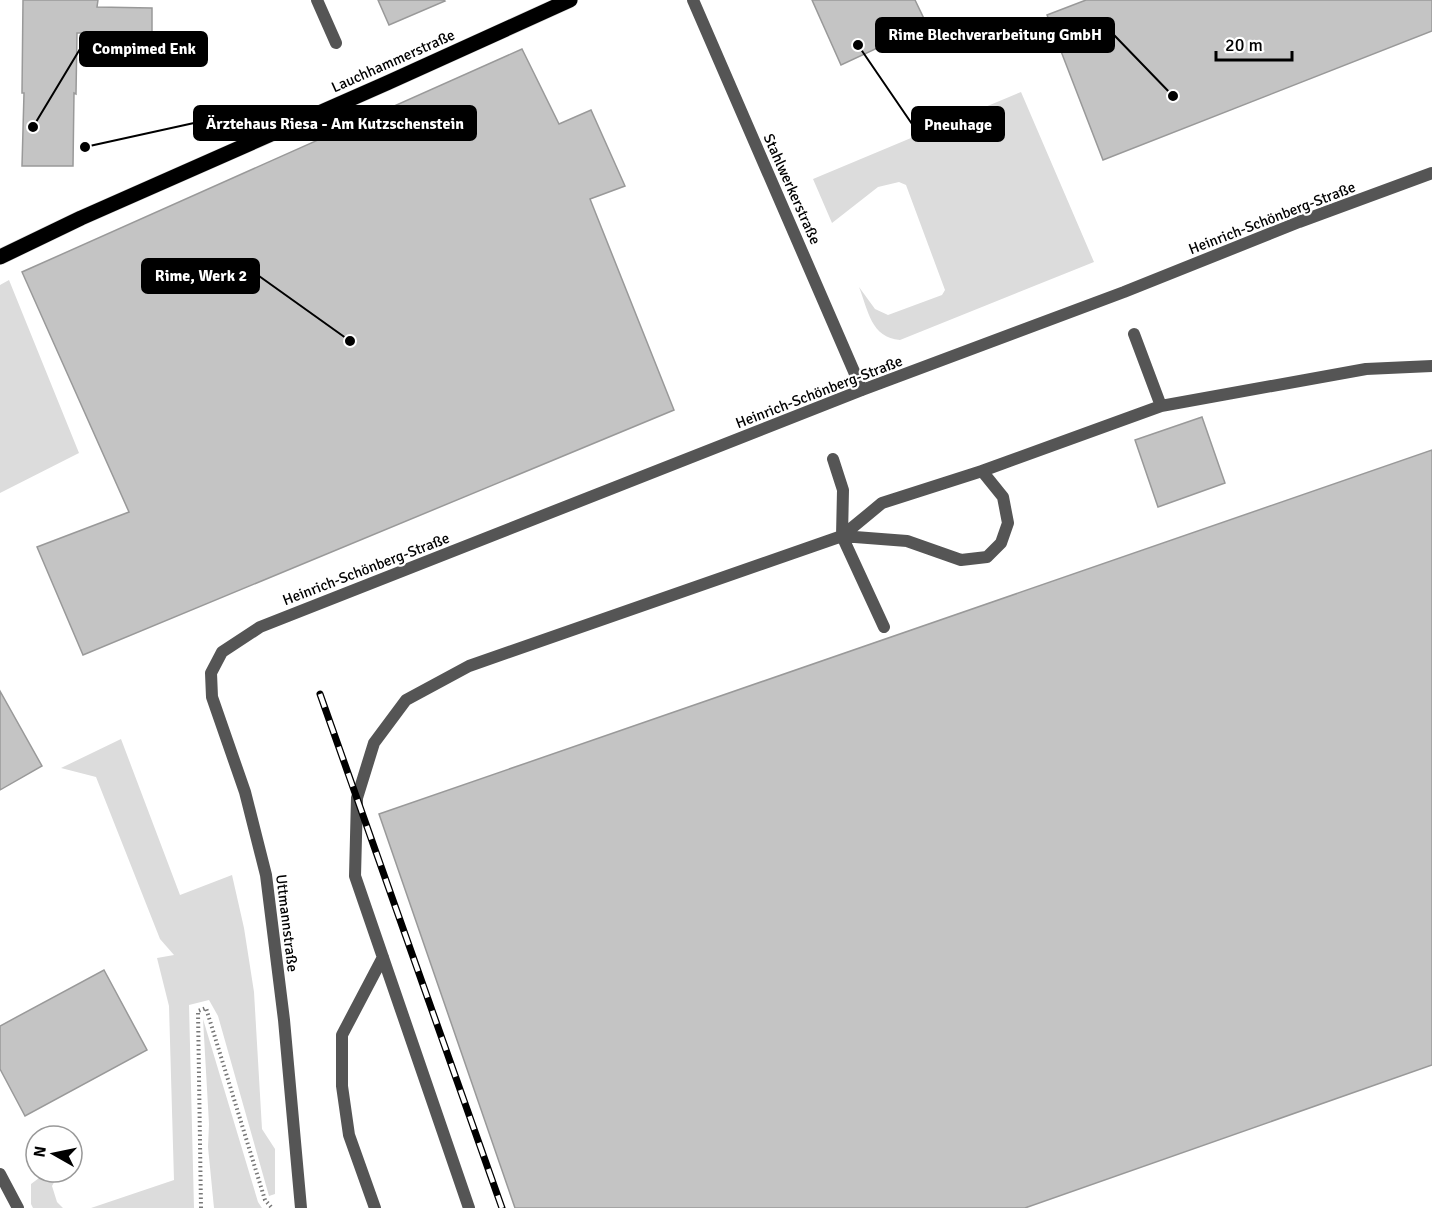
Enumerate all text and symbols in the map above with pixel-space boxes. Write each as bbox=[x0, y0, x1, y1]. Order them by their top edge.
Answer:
callout: Rime Blechverarbeitung GmbH bbox=[876, 18, 1114, 52]
scale bar bbox=[1216, 24, 1292, 62]
text: Rime Blechverarbeitung GmbH bbox=[888, 25, 1102, 45]
street label: Lauchhammerstraße bbox=[329, 26, 457, 96]
callout: Compimed Enk bbox=[80, 32, 207, 66]
text: 20 m bbox=[1225, 34, 1263, 56]
text: Compimed Enk bbox=[92, 39, 196, 59]
callout: Ärztehaus Riesa - Am Kutzschenstein bbox=[194, 106, 476, 140]
callout: Pneuhage bbox=[912, 107, 1004, 141]
text: Ärztehaus Riesa - Am Kutzschenstein bbox=[206, 114, 464, 134]
text: Pneuhage bbox=[924, 115, 992, 135]
street label: Stahlwerkerstraße bbox=[760, 131, 824, 247]
street label: Heinrich-Schönberg-Straße bbox=[1186, 178, 1358, 258]
callout: Rime, Werk 2 bbox=[142, 259, 259, 293]
text: Rime, Werk 2 bbox=[155, 266, 247, 286]
street label: Heinrich-Schönberg-Straße bbox=[733, 352, 905, 432]
street label: Heinrich-Schönberg-Straße bbox=[280, 529, 452, 609]
street label: Uttmannstraße bbox=[272, 873, 302, 973]
north arrow bbox=[24, 1124, 84, 1184]
text: N bbox=[29, 1145, 51, 1159]

